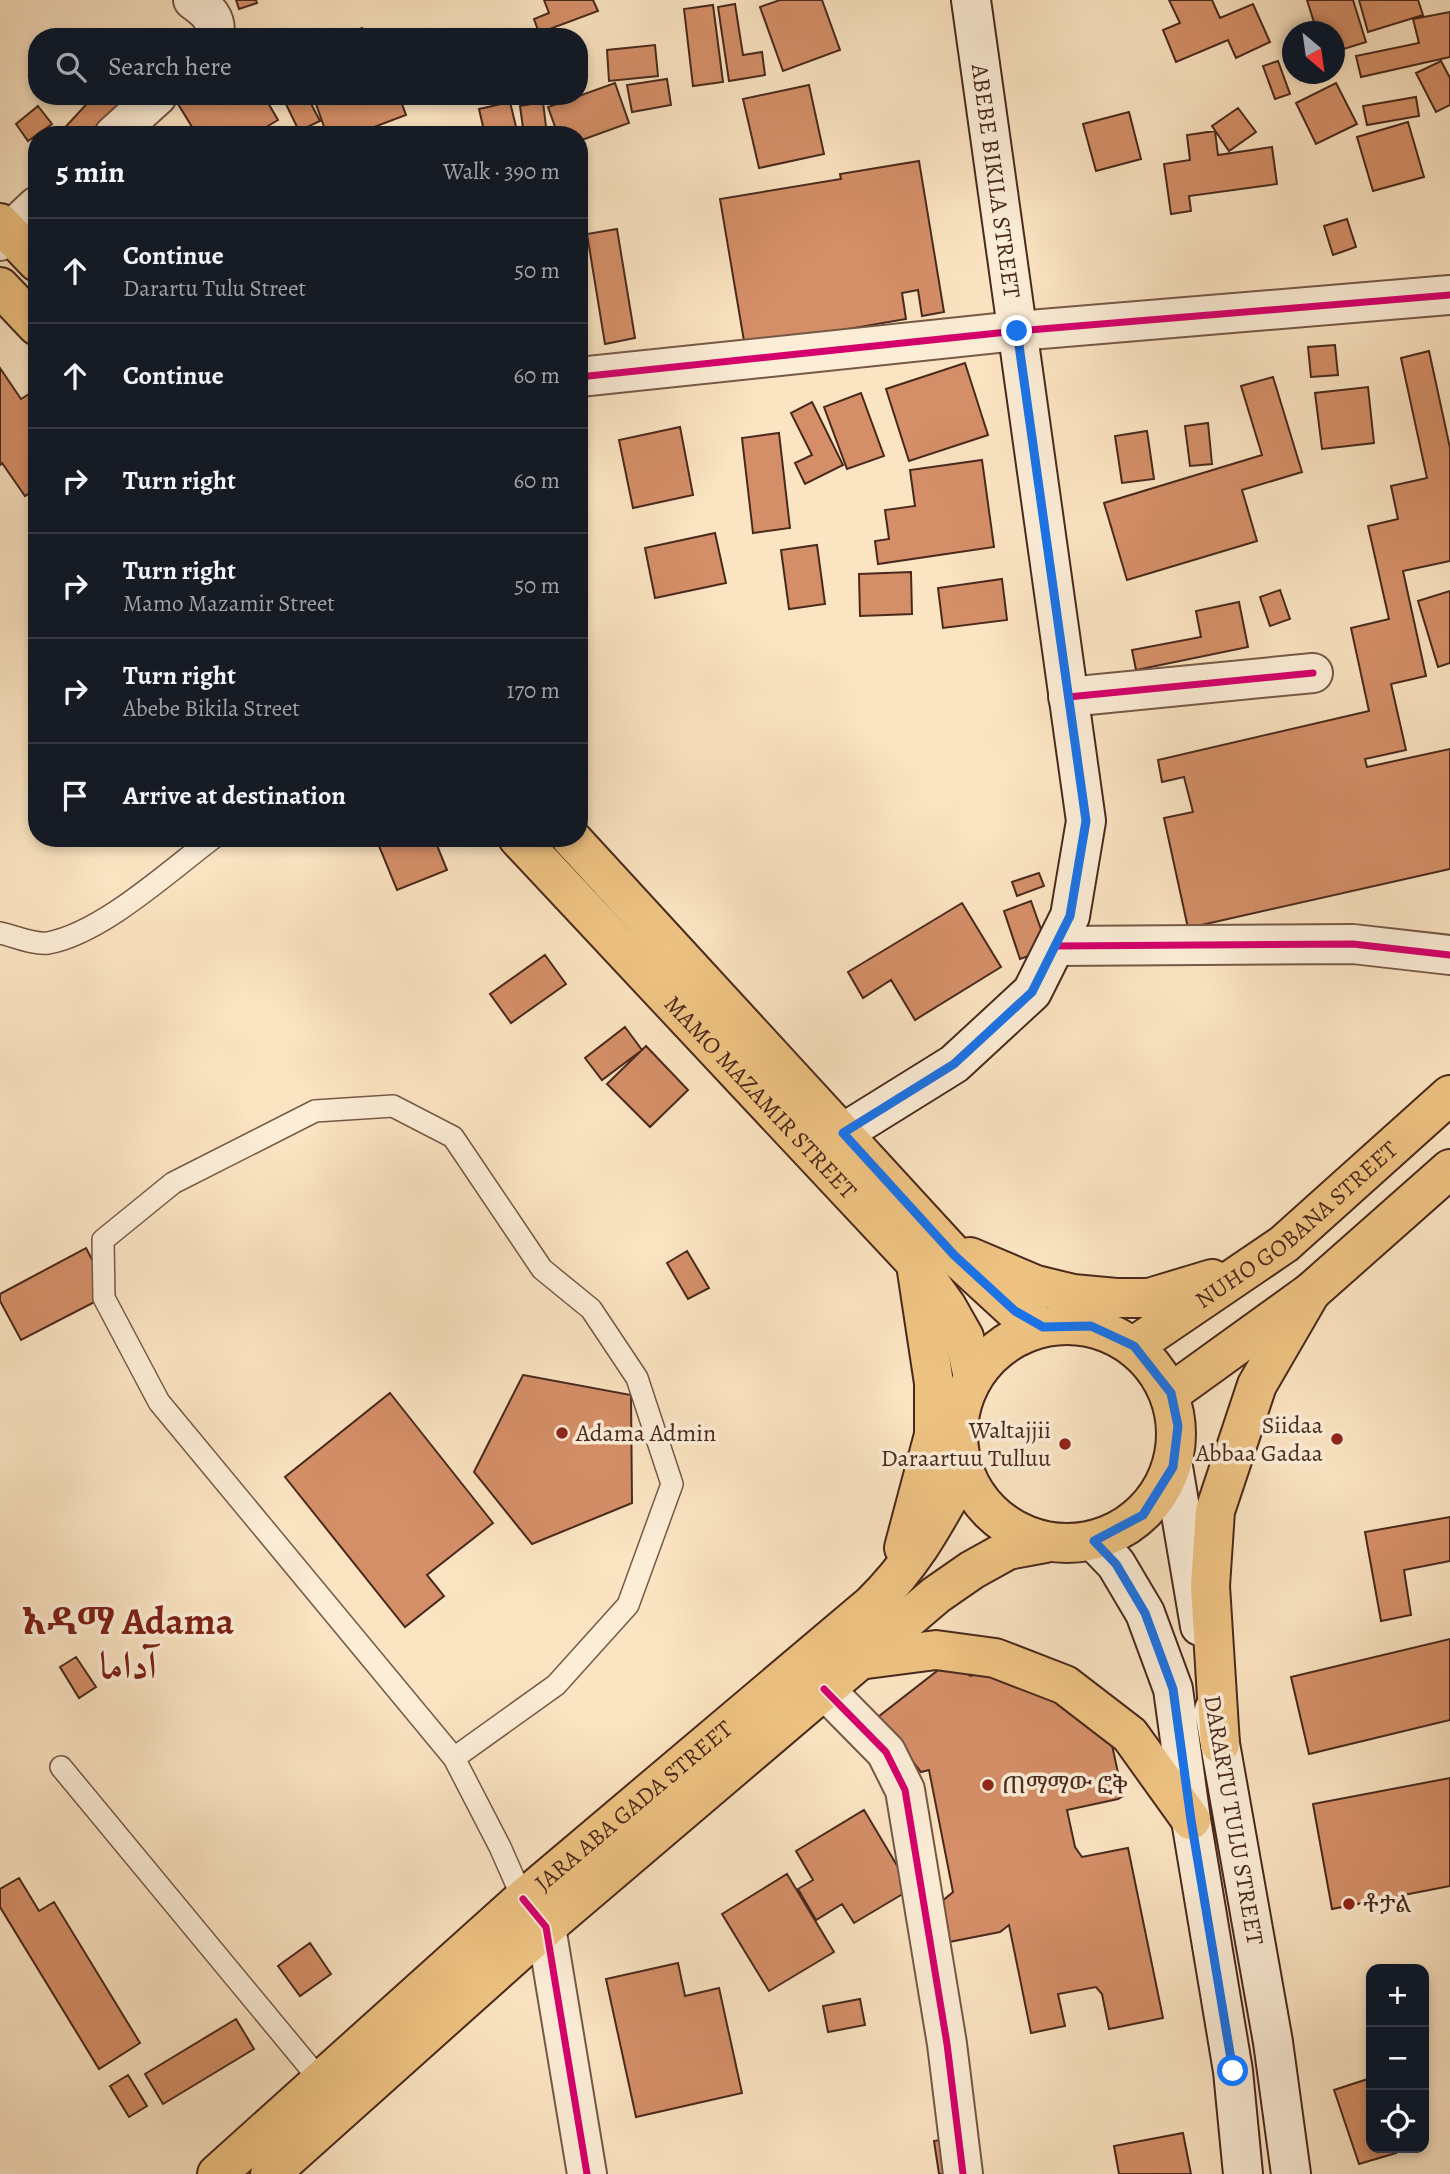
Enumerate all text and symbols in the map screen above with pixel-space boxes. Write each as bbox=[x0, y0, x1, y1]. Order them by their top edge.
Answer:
north arrow bbox=[1282, 21, 1345, 84]
search box bbox=[28, 28, 588, 105]
icon: search bbox=[52, 48, 90, 86]
text: Search here bbox=[108, 49, 232, 84]
street label: ABEBE BIKILA STREET bbox=[964, 61, 1028, 300]
text: 5 min bbox=[56, 152, 125, 192]
text: Walk · 390 m bbox=[443, 156, 560, 187]
text: Continue bbox=[123, 238, 224, 273]
icon: ahead bbox=[56, 252, 94, 290]
text: 50 m bbox=[514, 255, 560, 286]
text: Darartu Tulu Street bbox=[123, 273, 306, 304]
route end bbox=[1001, 315, 1032, 346]
icon: ahead bbox=[56, 357, 94, 395]
text: Continue bbox=[123, 358, 224, 393]
text: 60 m bbox=[513, 360, 560, 391]
icon: right bbox=[56, 462, 94, 500]
text: Turn right bbox=[123, 463, 236, 498]
text: 60 m bbox=[513, 465, 560, 496]
text: Turn right bbox=[123, 553, 236, 588]
icon: right bbox=[56, 567, 94, 605]
text: 50 m bbox=[514, 570, 560, 601]
text: Mamo Mazamir Street bbox=[123, 588, 335, 619]
text: Turn right bbox=[123, 658, 236, 693]
icon: right bbox=[56, 672, 94, 710]
text: 170 m bbox=[507, 675, 560, 706]
text: Abebe Bikila Street bbox=[123, 693, 300, 724]
icon: arrive bbox=[56, 777, 94, 815]
text: Arrive at destination bbox=[123, 778, 346, 813]
street label: MAMO MAZAMIR STREET bbox=[657, 988, 864, 1206]
street label: NUHO GOBANA STREET bbox=[1189, 1134, 1405, 1316]
place label: Siidaa Abbaa Gadaa bbox=[1195, 1409, 1324, 1469]
place label: Waltajjii Daraartuu Tulluu bbox=[881, 1414, 1051, 1474]
place label: Adama Admin bbox=[575, 1417, 716, 1449]
marker: Adama Admin bbox=[554, 1425, 570, 1441]
marker: Siidaa Abbaa Gadaa bbox=[1329, 1431, 1345, 1447]
marker: Waltajjii Daraartuu Tulluu bbox=[1057, 1436, 1073, 1452]
district label: አዳማ Adama آداما bbox=[22, 1595, 235, 1691]
street label: DARARTU TULU STREET bbox=[1196, 1693, 1272, 1947]
street label: JARA ABA GADA STREET bbox=[528, 1713, 739, 1899]
place label: ጠማማው ፎቅ bbox=[1002, 1769, 1128, 1801]
marker: ጠማማው ፎቅ bbox=[980, 1777, 996, 1793]
place label: ቶታል bbox=[1363, 1888, 1412, 1920]
marker: ቶታል bbox=[1341, 1896, 1357, 1912]
map controls bbox=[1366, 1964, 1429, 2153]
button: + bbox=[1366, 1964, 1429, 2027]
button: − bbox=[1366, 2027, 1429, 2090]
route start bbox=[1217, 2055, 1248, 2086]
button: locate bbox=[1366, 2090, 1429, 2153]

